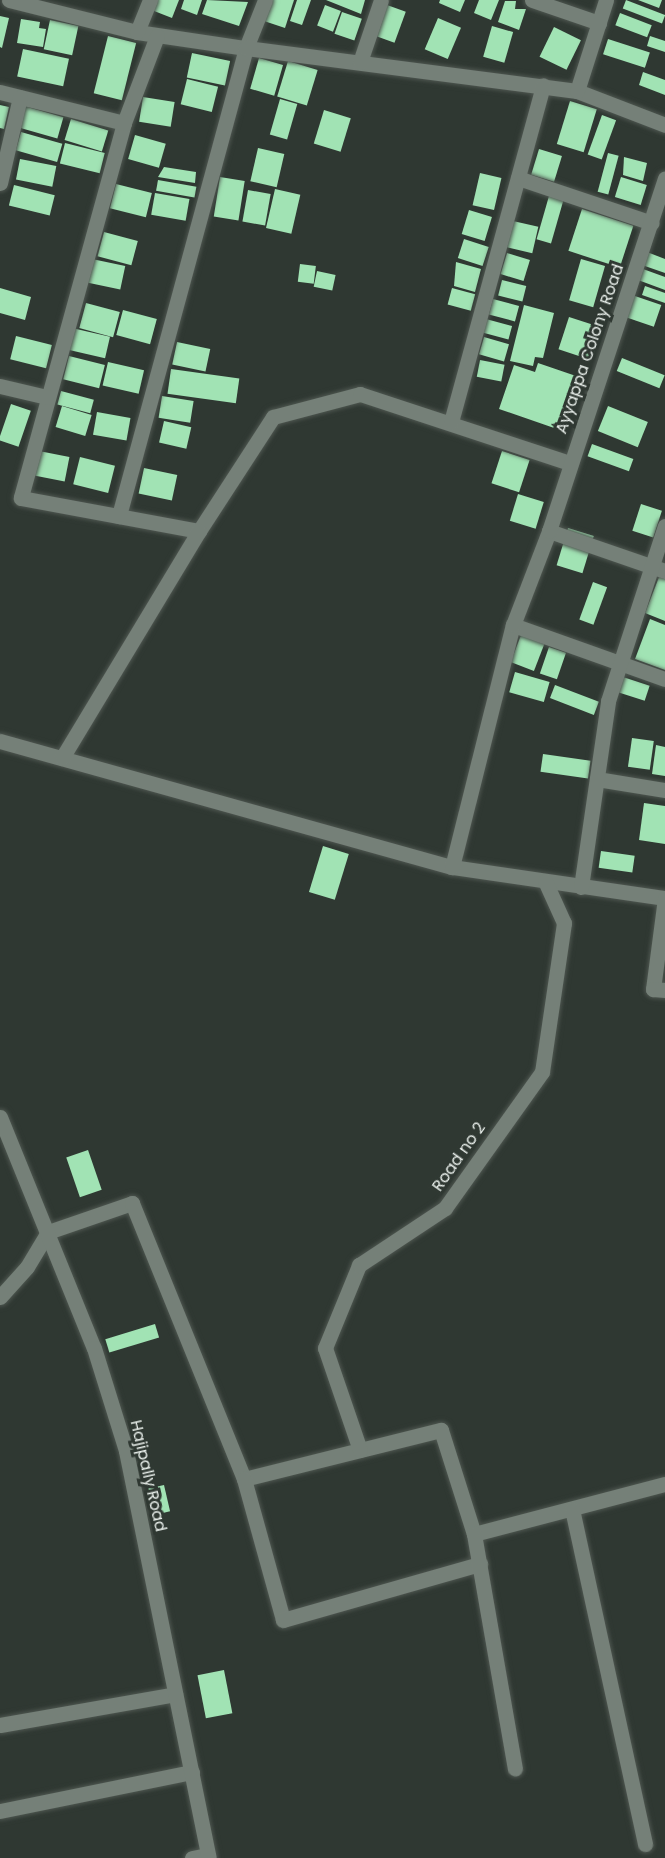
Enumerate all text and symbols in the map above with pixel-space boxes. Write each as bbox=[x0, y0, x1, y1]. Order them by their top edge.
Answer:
street label: Ayyappa Colony Road bbox=[552, 262, 628, 436]
street label: Road no 2 bbox=[428, 1119, 490, 1195]
street label: Hajipally Road bbox=[126, 1418, 170, 1534]

